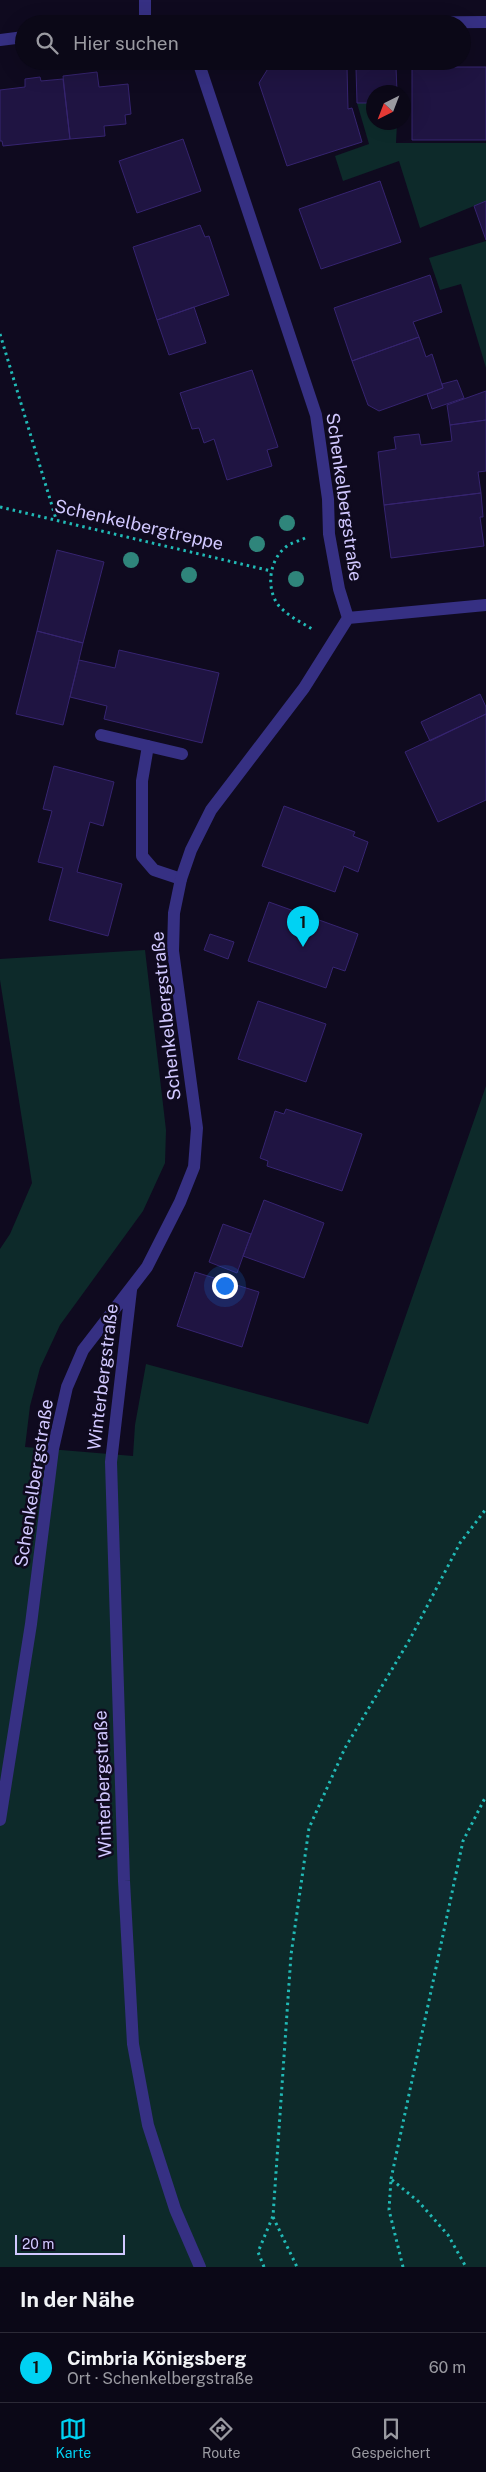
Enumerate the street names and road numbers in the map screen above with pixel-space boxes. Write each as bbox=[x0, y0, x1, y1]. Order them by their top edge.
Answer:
street label: Schenkelbergstraße bbox=[322, 411, 367, 583]
street label: Schenkelbergtreppe bbox=[53, 495, 226, 554]
street label: Schenkelbergstraße bbox=[146, 930, 185, 1102]
street label: Winterbergstraße bbox=[83, 1302, 122, 1452]
street label: Schenkelbergstraße bbox=[10, 1397, 57, 1568]
street label: Winterbergstraße bbox=[89, 1710, 116, 1858]

